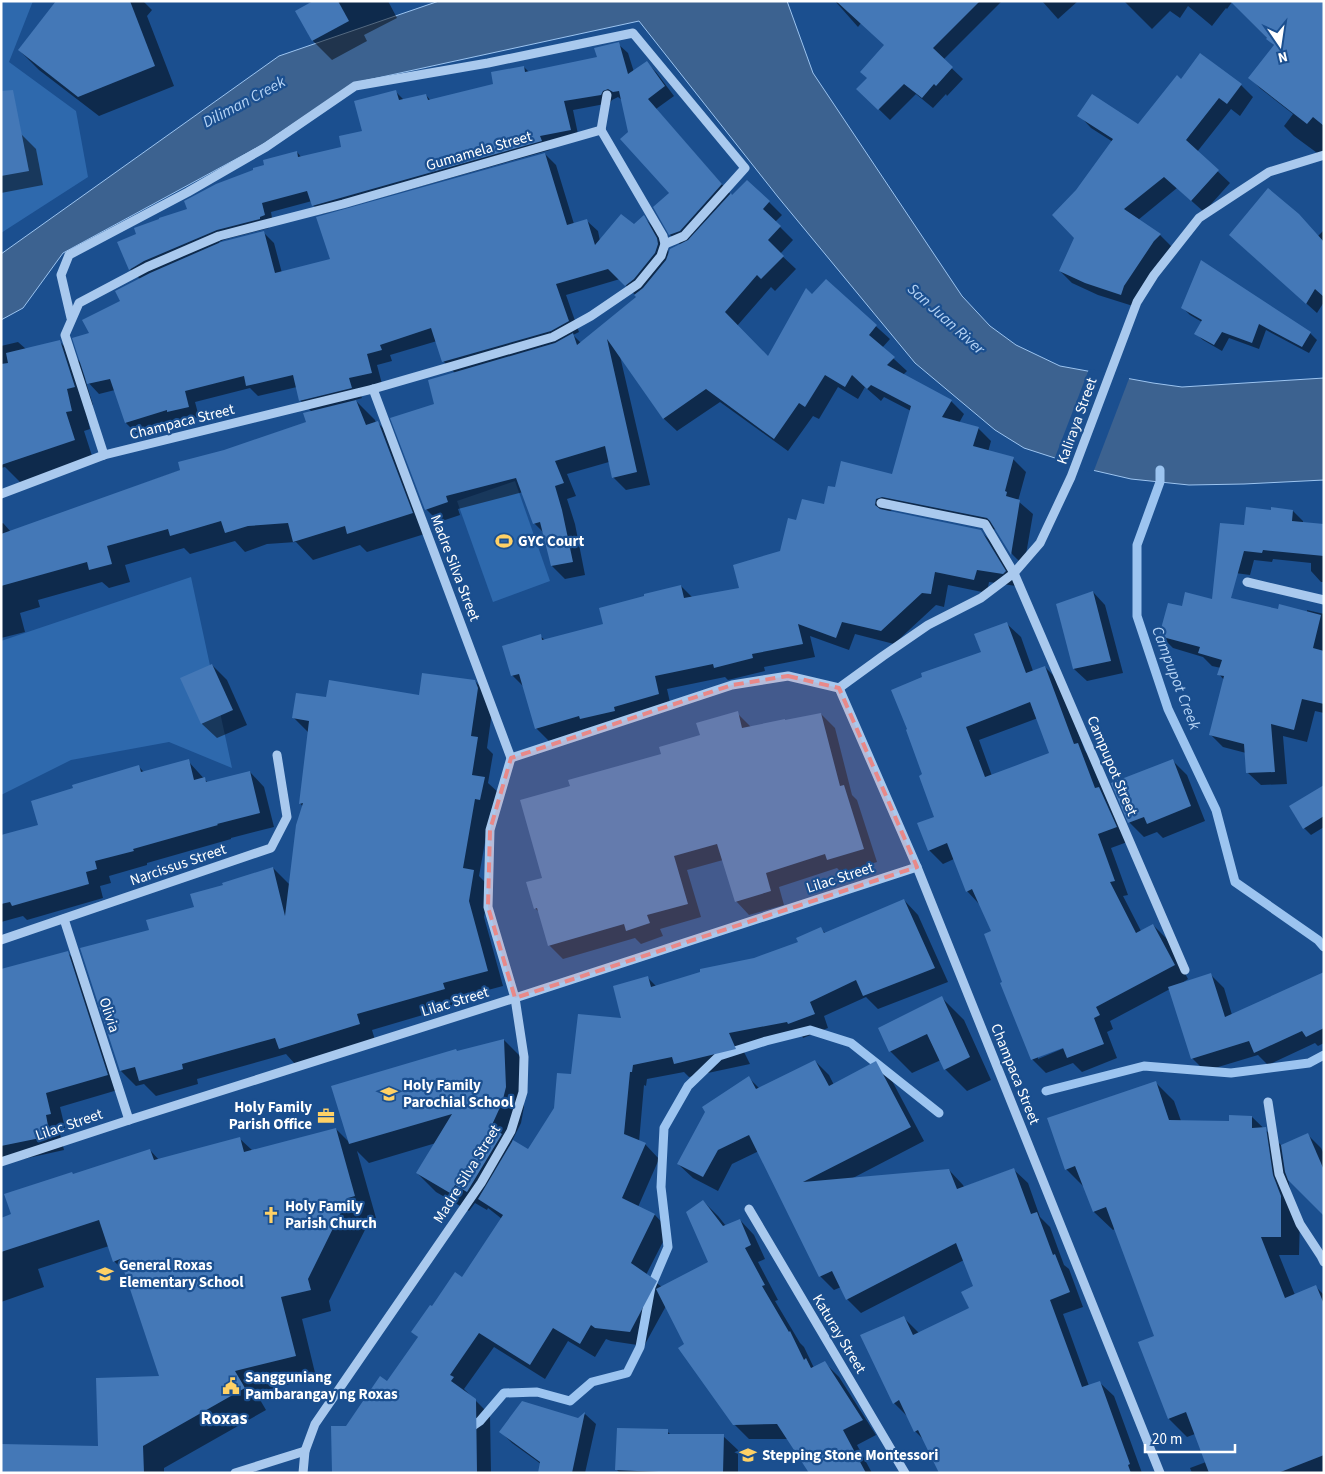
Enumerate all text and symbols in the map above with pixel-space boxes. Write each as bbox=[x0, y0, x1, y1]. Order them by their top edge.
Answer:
north arrow bbox=[1255, 20, 1305, 70]
text: N bbox=[1276, 46, 1289, 67]
water label: Diliman Creek bbox=[199, 71, 290, 133]
street label: Gumamela Street bbox=[424, 126, 534, 176]
water label: San Juan River bbox=[903, 278, 991, 361]
street label: Kaliraya Street bbox=[1052, 375, 1102, 467]
street label: Champaca Street bbox=[127, 399, 237, 445]
street label: Madre Silva Street bbox=[425, 512, 485, 624]
sports icon: GYC Court bbox=[494, 531, 514, 551]
place label: GYC Court bbox=[518, 531, 584, 552]
water label: Campupot Creek bbox=[1146, 623, 1206, 733]
street label: Campupot Street bbox=[1081, 713, 1143, 819]
street label: Narcissus Street bbox=[127, 839, 229, 891]
street label: Lilac Street bbox=[804, 857, 876, 899]
street label: Lilac Street bbox=[419, 982, 491, 1022]
street label: Olivia bbox=[93, 995, 125, 1035]
street label: Champaca Street bbox=[985, 1020, 1045, 1128]
place label: Holy Family Parochial School bbox=[403, 1075, 514, 1113]
school or university icon: Holy Family Parochial School bbox=[379, 1084, 399, 1104]
place label: Holy Family Parish Office bbox=[229, 1097, 312, 1135]
street label: Lilac Street bbox=[33, 1104, 105, 1146]
office icon: Holy Family Parish Office bbox=[316, 1106, 336, 1126]
street label: Madre Silva Street bbox=[428, 1121, 506, 1227]
place label: Holy Family Parish Church bbox=[285, 1196, 377, 1234]
church icon: Holy Family Parish Church bbox=[261, 1205, 281, 1225]
place label: General Roxas Elementary School bbox=[119, 1255, 244, 1293]
school or university icon: General Roxas Elementary School bbox=[95, 1264, 115, 1284]
street label: Katuray Street bbox=[807, 1290, 871, 1378]
place label: Sangguniang Pambarangay ng Roxas bbox=[245, 1367, 398, 1405]
public building icon: Sangguniang Pambarangay ng Roxas bbox=[221, 1376, 241, 1396]
district label: Roxas bbox=[201, 1406, 247, 1431]
scale bar bbox=[1145, 1422, 1235, 1454]
text: 20 m bbox=[1152, 1429, 1182, 1450]
school or university icon: Stepping Stone Montessori bbox=[738, 1445, 758, 1465]
place label: Stepping Stone Montessori bbox=[762, 1445, 938, 1466]

